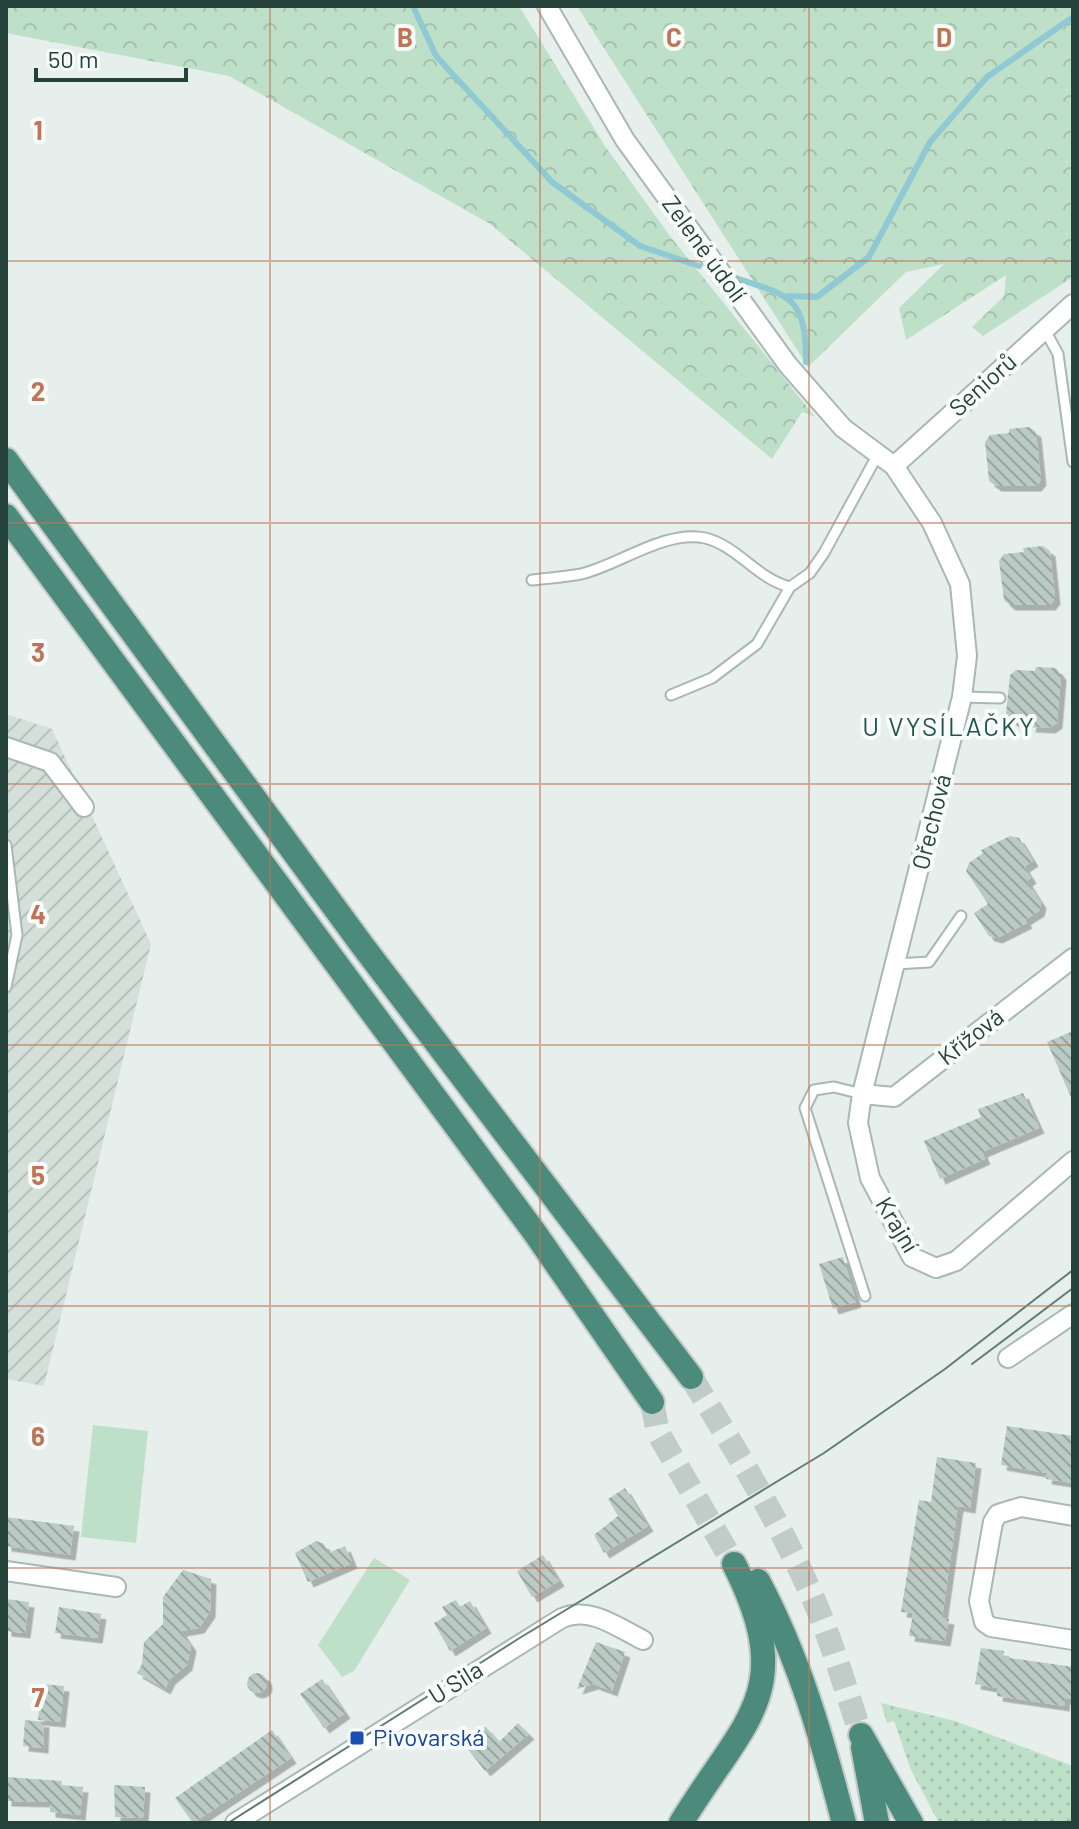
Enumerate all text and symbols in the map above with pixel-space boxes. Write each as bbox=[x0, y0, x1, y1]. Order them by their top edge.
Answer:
text: B bbox=[397, 21, 413, 52]
text: C bbox=[666, 21, 682, 52]
text: D bbox=[936, 21, 952, 52]
scale bar bbox=[36, 32, 186, 82]
text: 50 m bbox=[48, 44, 99, 73]
text: 1 bbox=[33, 114, 43, 145]
street label: Zelené údolí bbox=[657, 189, 753, 307]
street label: Seniorů bbox=[942, 346, 1022, 422]
text: 2 bbox=[31, 375, 45, 406]
text: 3 bbox=[31, 636, 45, 667]
district label: U VYSÍLAČKY bbox=[862, 710, 1036, 741]
street label: Ořechová bbox=[905, 771, 956, 872]
text: 4 bbox=[30, 898, 46, 929]
street label: Křížová bbox=[932, 1001, 1009, 1070]
text: 5 bbox=[31, 1159, 45, 1190]
street label: Krajní bbox=[871, 1191, 926, 1257]
text: 6 bbox=[31, 1420, 45, 1451]
street label: U Sila bbox=[423, 1654, 488, 1709]
text: 7 bbox=[32, 1681, 45, 1712]
place label: Pivovarská bbox=[373, 1722, 485, 1751]
marker: Pivovarská bbox=[348, 1729, 366, 1747]

